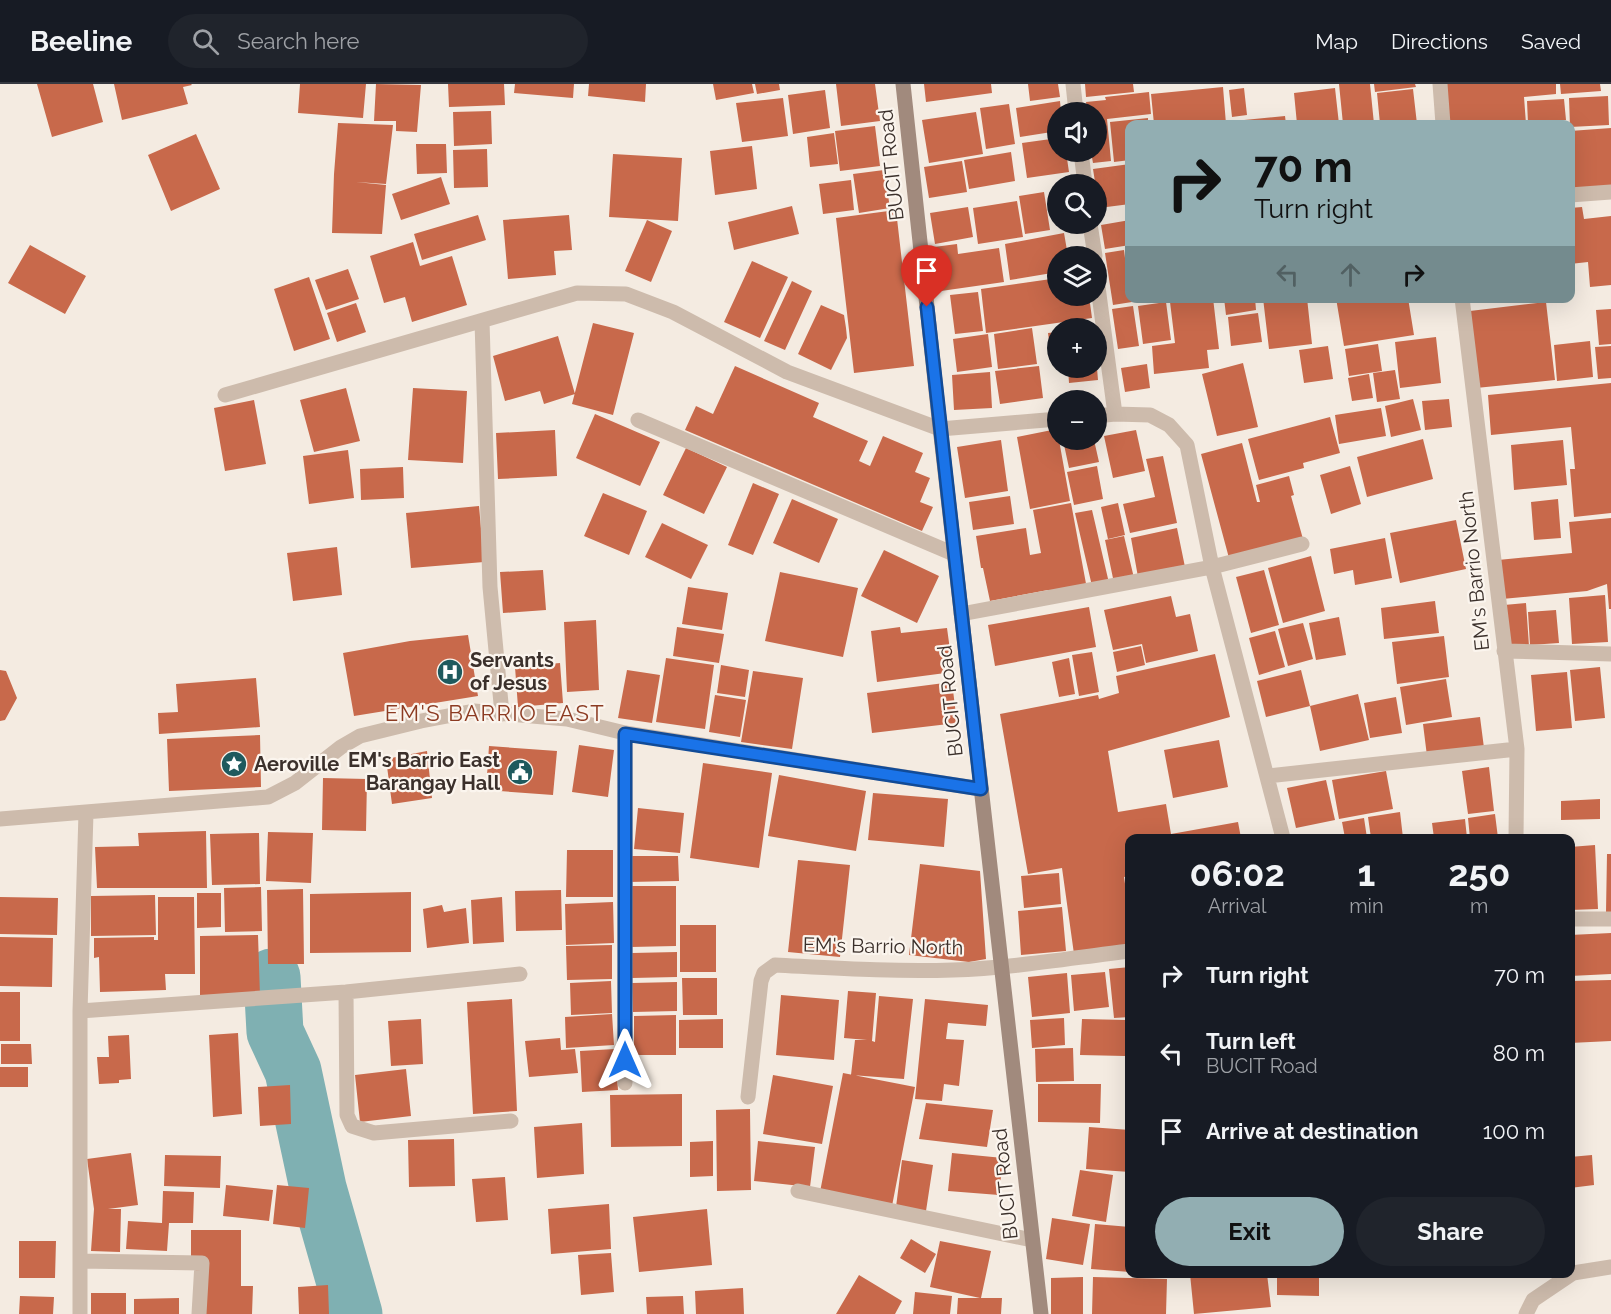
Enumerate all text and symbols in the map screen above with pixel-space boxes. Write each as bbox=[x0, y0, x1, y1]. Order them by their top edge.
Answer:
search box bbox=[168, 14, 588, 68]
text: Beeline bbox=[30, 25, 132, 58]
icon: search bbox=[189, 25, 222, 58]
text: Search here bbox=[237, 28, 359, 54]
text: Map bbox=[1315, 29, 1358, 54]
text: Directions bbox=[1391, 29, 1488, 54]
text: Saved bbox=[1521, 29, 1581, 54]
map controls bbox=[1047, 102, 1107, 450]
button: sound bbox=[1047, 102, 1107, 162]
street label: BUCIT Road bbox=[873, 108, 909, 222]
text: 70 m bbox=[1254, 143, 1353, 192]
icon: right bbox=[1155, 144, 1233, 222]
button: search bbox=[1047, 174, 1107, 234]
text: Turn right bbox=[1254, 193, 1373, 224]
pin bbox=[901, 245, 952, 307]
button: layers bbox=[1047, 246, 1107, 306]
icon: arrive bbox=[910, 254, 943, 287]
icon: left bbox=[1271, 258, 1304, 291]
icon: ahead bbox=[1334, 258, 1367, 291]
icon: right bbox=[1397, 258, 1430, 291]
button: + bbox=[1047, 318, 1107, 378]
button: − bbox=[1047, 390, 1107, 450]
street label: EM's Barrio North bbox=[1454, 490, 1494, 652]
street label: BUCIT Road bbox=[932, 644, 968, 758]
place label: Servants of Jesus bbox=[470, 648, 554, 695]
hospital icon: Servants of Jesus bbox=[435, 657, 465, 687]
district label: EM'S BARRIO EAST bbox=[385, 700, 605, 726]
place label: EM's Barrio East Barangay Hall bbox=[348, 748, 501, 795]
place icon: Aeroville bbox=[219, 749, 249, 779]
place label: Aeroville bbox=[254, 752, 339, 776]
public building icon: EM's Barrio East Barangay Hall bbox=[505, 757, 535, 787]
text: 06:02 bbox=[1189, 852, 1285, 894]
text: 1 bbox=[1358, 852, 1375, 894]
text: 250 bbox=[1448, 852, 1510, 894]
text: Arrival bbox=[1208, 894, 1266, 918]
text: min bbox=[1349, 894, 1384, 918]
text: m bbox=[1470, 894, 1489, 918]
street label: EM's Barrio North bbox=[803, 933, 963, 959]
icon: right bbox=[1155, 959, 1188, 992]
text: Turn right bbox=[1206, 962, 1309, 988]
text: 70 m bbox=[1494, 962, 1545, 988]
position arrow bbox=[593, 1028, 657, 1092]
text: Turn left bbox=[1206, 1028, 1296, 1054]
icon: left bbox=[1155, 1037, 1188, 1070]
text: 80 m bbox=[1493, 1040, 1545, 1066]
text: BUCIT Road bbox=[1206, 1054, 1318, 1078]
icon: arrive bbox=[1155, 1115, 1188, 1148]
text: Arrive at destination bbox=[1206, 1118, 1419, 1144]
text: 100 m bbox=[1483, 1118, 1545, 1144]
street label: BUCIT Road bbox=[987, 1127, 1023, 1241]
button: Exit bbox=[1155, 1197, 1344, 1266]
button: Share bbox=[1356, 1197, 1545, 1266]

